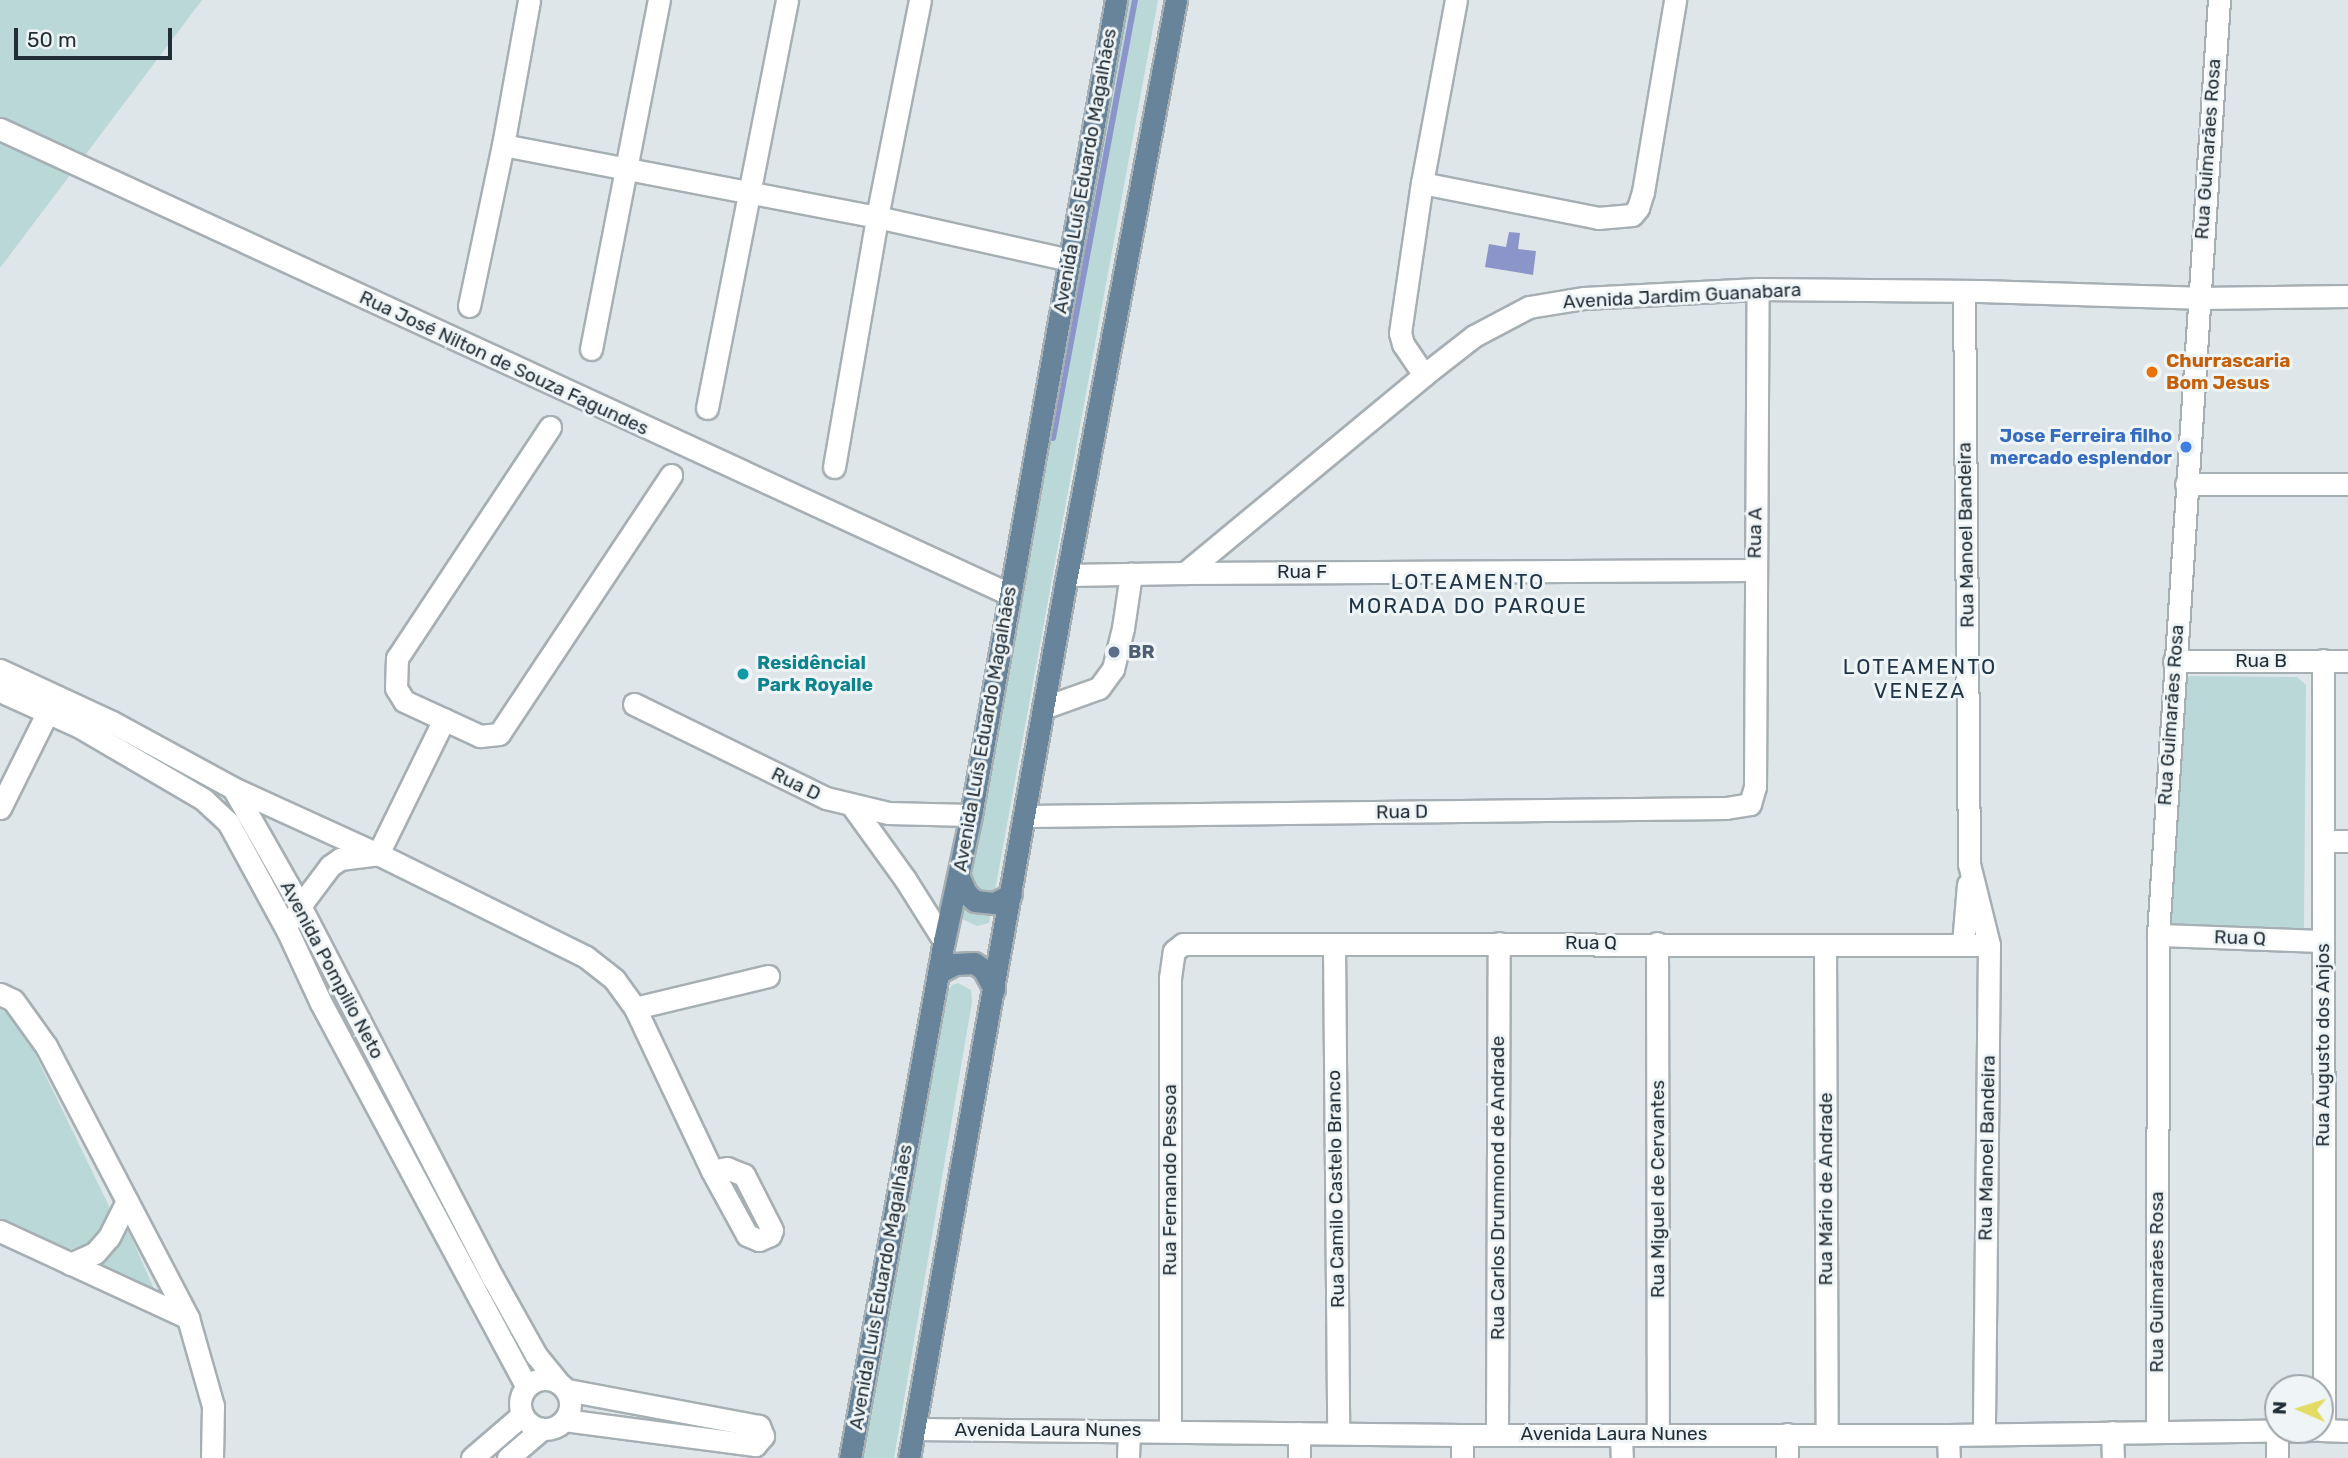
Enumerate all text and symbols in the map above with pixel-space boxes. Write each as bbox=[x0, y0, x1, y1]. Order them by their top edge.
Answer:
scale bar bbox=[18, 14, 175, 58]
text: 50 m bbox=[27, 27, 77, 52]
street label: Avenida Luís Eduardo Magalhães bbox=[1049, 27, 1121, 315]
street label: Rua Guimarães Rosa bbox=[2190, 58, 2226, 240]
street label: Avenida Jardim Guanabara bbox=[1562, 278, 1802, 314]
street label: Rua José Nilton de Souza Fagundes bbox=[356, 286, 652, 440]
place label: Churrascaria Bom Jesus bbox=[2166, 350, 2290, 394]
marker: Churrascaria Bom Jesus bbox=[2144, 364, 2160, 380]
place label: Jose Ferreira filho mercado esplendor bbox=[1990, 425, 2172, 469]
marker: Jose Ferreira filho mercado esplendor bbox=[2178, 439, 2194, 455]
street label: Rua Manoel Bandeira bbox=[1953, 442, 1979, 628]
street label: Rua A bbox=[1743, 507, 1767, 559]
street label: Rua F bbox=[1277, 561, 1327, 583]
district label: LOTEAMENTO MORADA DO PARQUE bbox=[1350, 569, 1586, 619]
street label: Avenida Luís Eduardo Magalhães bbox=[949, 585, 1021, 873]
street label: Rua Guimarães Rosa bbox=[2153, 624, 2189, 806]
place label: BR bbox=[1128, 641, 1155, 663]
marker: BR bbox=[1106, 644, 1122, 660]
street label: Rua B bbox=[2235, 650, 2287, 672]
place label: Residêncial Park Royalle bbox=[757, 652, 873, 696]
district label: LOTEAMENTO VENEZA bbox=[1844, 654, 1996, 704]
marker: Residêncial Park Royalle bbox=[735, 666, 751, 682]
street label: Rua D bbox=[768, 762, 824, 806]
street label: Rua D bbox=[1376, 800, 1428, 824]
street label: Avenida Pompilio Neto bbox=[275, 877, 389, 1063]
street label: Rua Q bbox=[2214, 926, 2266, 950]
street label: Rua Q bbox=[1565, 932, 1617, 954]
street label: Rua Augusto dos Anjos bbox=[2312, 943, 2334, 1147]
street label: Rua Carlos Drummond de Andrade bbox=[1487, 1036, 1509, 1340]
street label: Rua Manoel Bandeira bbox=[1974, 1055, 2000, 1241]
street label: Rua Camilo Castelo Branco bbox=[1323, 1070, 1349, 1308]
street label: Rua Miguel de Cervantes bbox=[1647, 1080, 1669, 1298]
street label: Rua Fernando Pessoa bbox=[1159, 1084, 1181, 1276]
street label: Rua Mário de Andrade bbox=[1815, 1092, 1837, 1286]
street label: Avenida Luís Eduardo Magalhães bbox=[845, 1143, 917, 1431]
street label: Rua Guimarães Rosa bbox=[2146, 1191, 2168, 1373]
north arrow bbox=[2264, 1374, 2334, 1444]
text: N bbox=[2268, 1401, 2291, 1415]
street label: Avenida Laura Nunes bbox=[955, 1419, 1141, 1441]
street label: Avenida Laura Nunes bbox=[1521, 1423, 1707, 1445]

